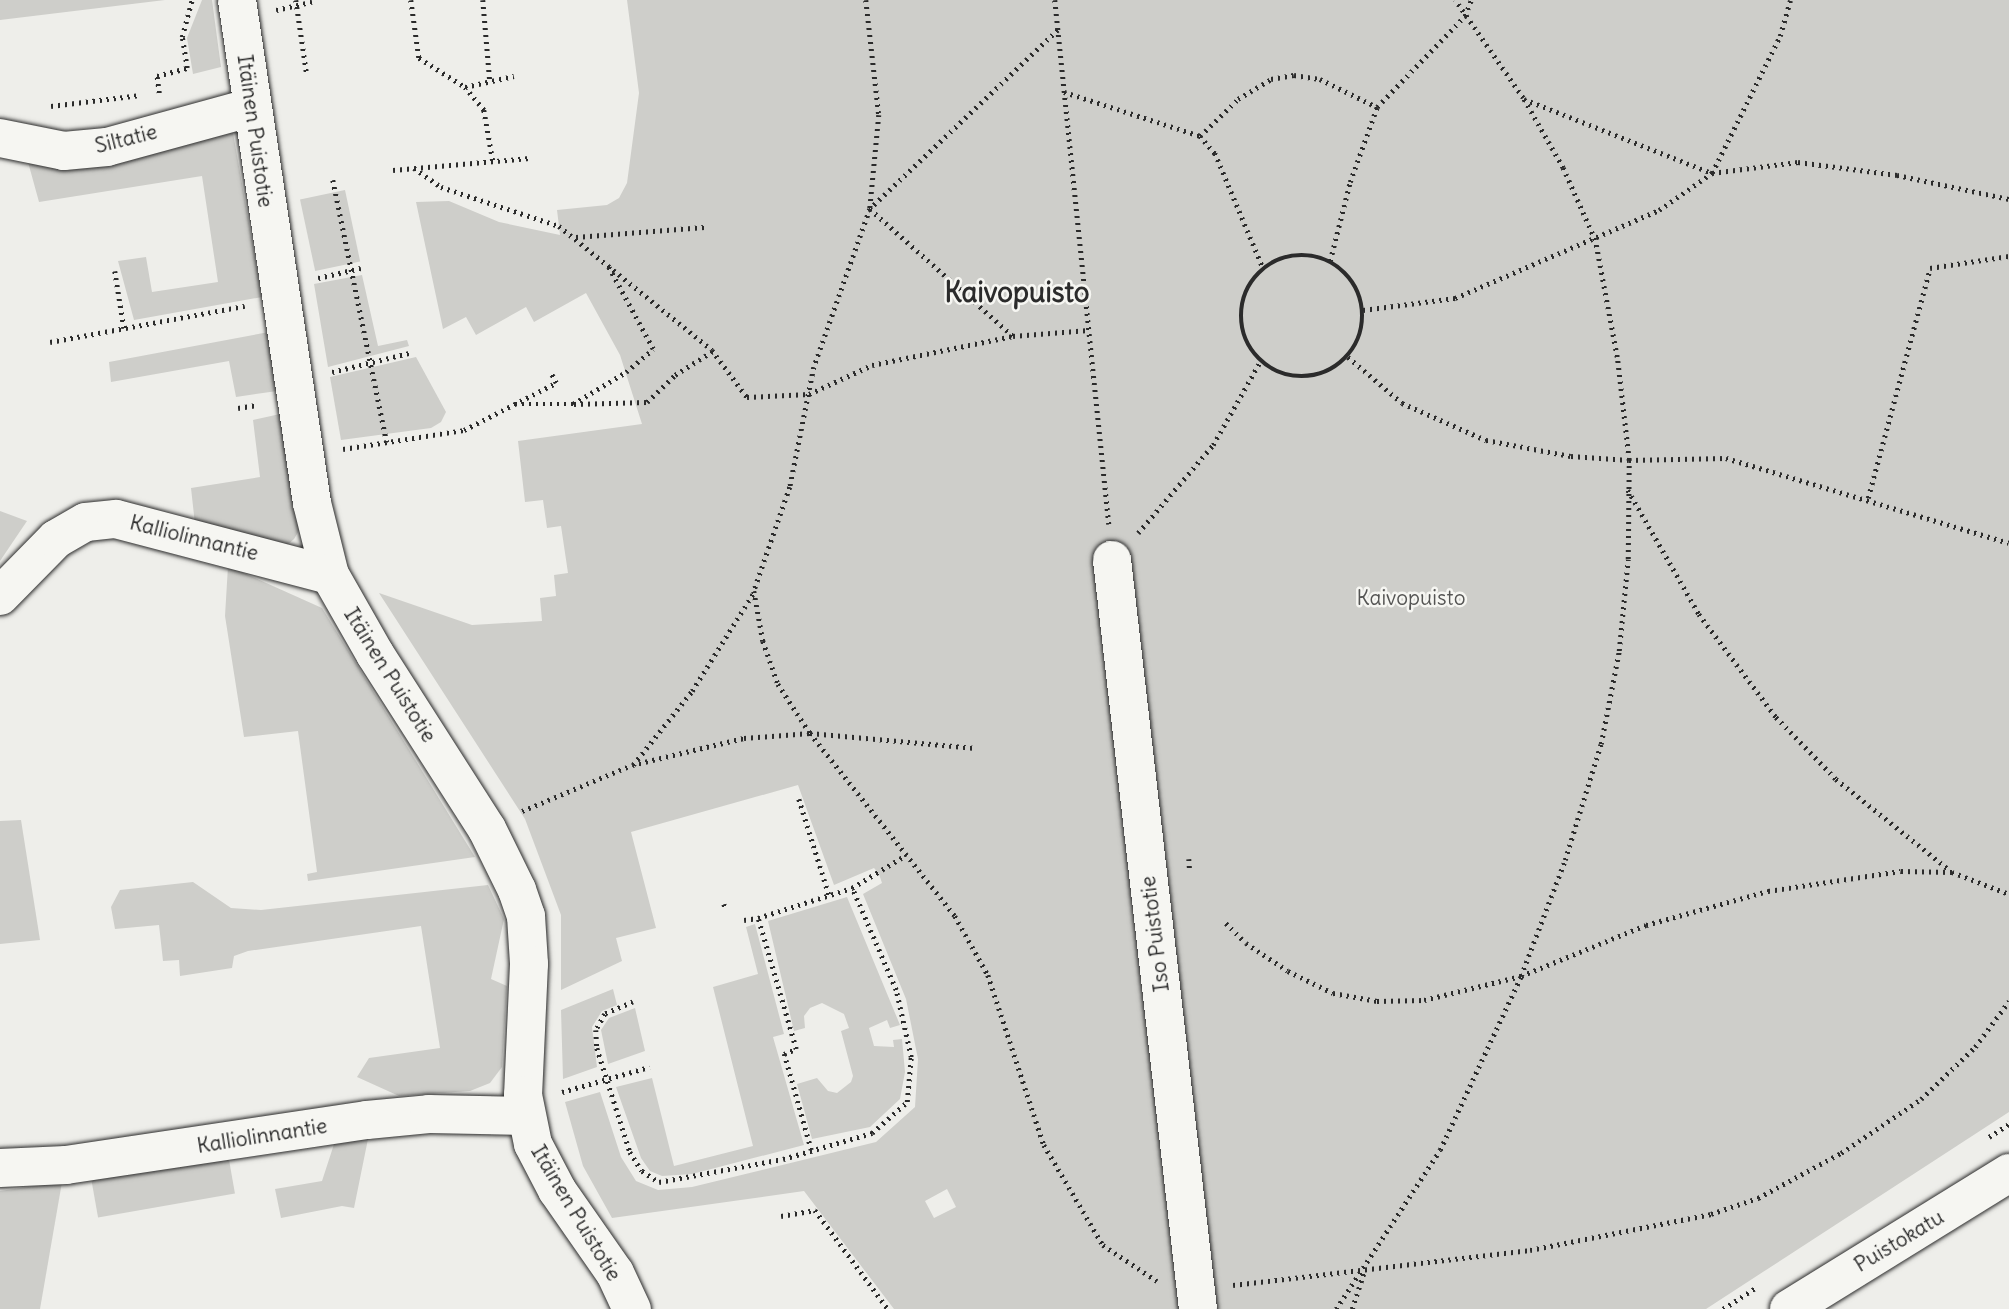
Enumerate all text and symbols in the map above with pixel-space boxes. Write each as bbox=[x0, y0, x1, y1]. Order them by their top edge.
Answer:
street label: Itäinen Puistotie bbox=[232, 53, 278, 209]
street label: Siltatie bbox=[92, 119, 160, 159]
district label: Kaivopuisto bbox=[944, 275, 1090, 309]
street label: Kalliolinnantie bbox=[127, 510, 261, 566]
park label: Kaivopuisto bbox=[1357, 585, 1465, 611]
street label: Itäinen Puistotie bbox=[339, 603, 441, 747]
street label: Iso Puistotie bbox=[1135, 875, 1175, 993]
street label: Kalliolinnantie bbox=[195, 1113, 329, 1159]
street label: Itäinen Puistotie bbox=[526, 1140, 626, 1286]
street label: Puistokatu bbox=[1850, 1204, 1948, 1278]

